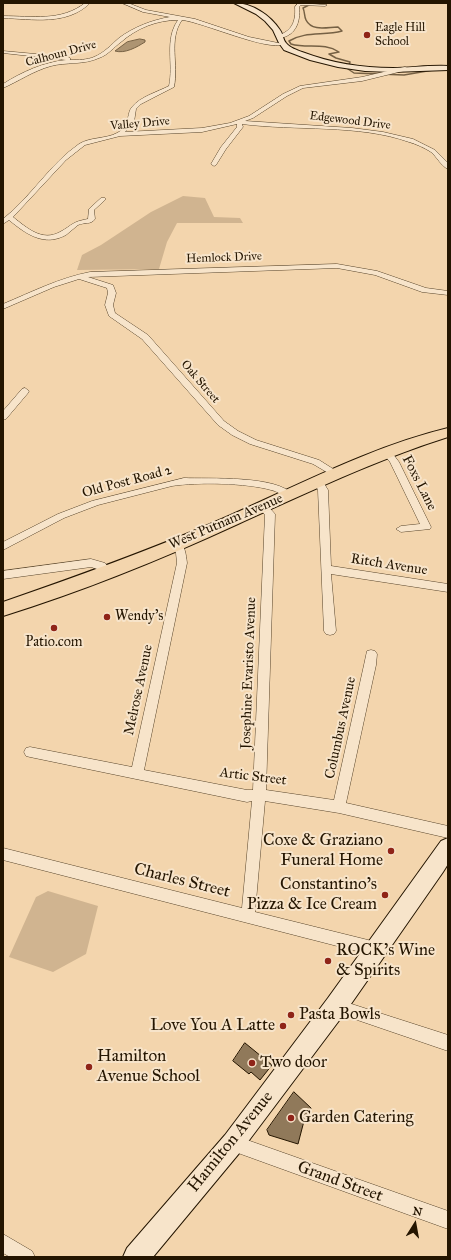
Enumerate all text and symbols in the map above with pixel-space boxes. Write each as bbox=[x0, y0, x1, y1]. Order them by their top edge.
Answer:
place label: Eagle Hill School bbox=[375, 21, 425, 49]
marker: Eagle Hill School bbox=[362, 30, 372, 40]
street label: Calhoun Drive bbox=[24, 38, 98, 70]
street label: Edgewood Drive bbox=[309, 109, 391, 133]
street label: Valley Drive bbox=[110, 114, 170, 134]
street label: Hemlock Drive bbox=[186, 249, 262, 267]
street label: Oak Street bbox=[177, 358, 223, 406]
street label: Foxs Lane bbox=[398, 453, 440, 513]
street label: Old Post Road 2 bbox=[80, 462, 174, 502]
street label: West Putnam Avenue bbox=[166, 490, 286, 554]
street label: Ritch Avenue bbox=[350, 551, 428, 579]
street label: Josephine Evaristo Avenue bbox=[238, 597, 260, 749]
place label: Wendy's bbox=[115, 609, 163, 625]
marker: Wendy's bbox=[102, 612, 112, 622]
marker: Patio.com bbox=[49, 623, 59, 633]
place label: Patio.com bbox=[25, 635, 83, 651]
street label: Melrose Avenue bbox=[121, 643, 157, 737]
street label: Columbus Avenue bbox=[322, 675, 360, 781]
street label: Artic Street bbox=[219, 765, 287, 789]
place label: Coxe & Graziano Funeral Home bbox=[263, 831, 383, 871]
marker: Coxe & Graziano Funeral Home bbox=[386, 846, 396, 856]
street label: Charles Street bbox=[132, 859, 232, 903]
place label: Constantino's Pizza & Ice Cream bbox=[247, 875, 377, 915]
marker: Constantino's Pizza & Ice Cream bbox=[380, 890, 390, 900]
place label: ROCK's Wine & Spirits bbox=[336, 941, 435, 981]
marker: ROCK's Wine & Spirits bbox=[323, 956, 333, 966]
place label: Pasta Bowls bbox=[299, 1005, 380, 1025]
marker: Pasta Bowls bbox=[286, 1010, 296, 1020]
place label: Love You A Latte bbox=[150, 1016, 275, 1036]
marker: Love You A Latte bbox=[278, 1021, 288, 1031]
place label: Hamilton Avenue School bbox=[97, 1047, 200, 1087]
place label: Two door bbox=[260, 1053, 327, 1073]
marker: Two door bbox=[247, 1058, 257, 1068]
marker: Hamilton Avenue School bbox=[84, 1062, 94, 1072]
street label: Hamilton Avenue bbox=[184, 1087, 278, 1197]
place label: Garden Catering bbox=[299, 1108, 413, 1128]
marker: Garden Catering bbox=[286, 1113, 296, 1123]
street label: Grand Street bbox=[294, 1157, 386, 1207]
north arrow bbox=[395, 1204, 435, 1244]
text: N bbox=[412, 1204, 423, 1219]

